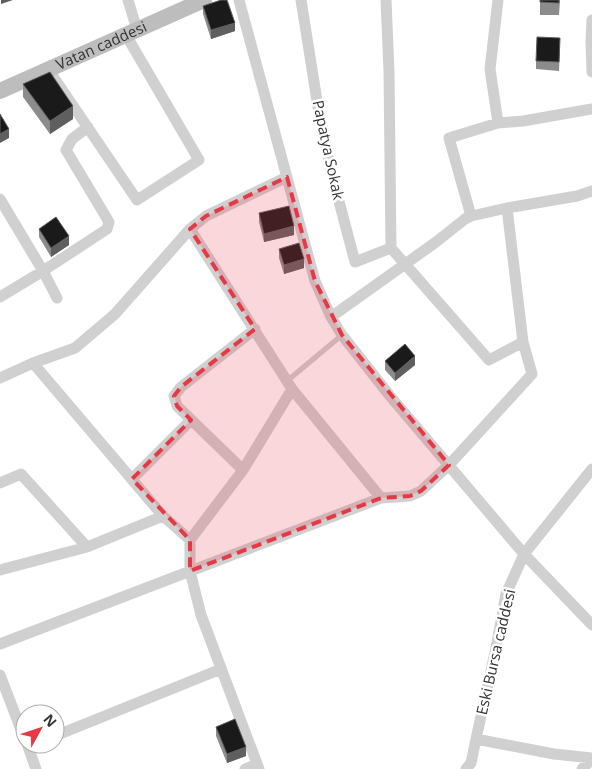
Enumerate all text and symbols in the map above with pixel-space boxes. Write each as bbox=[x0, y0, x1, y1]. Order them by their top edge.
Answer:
street label: Vatan caddesi bbox=[52, 16, 150, 74]
street label: Papatya Sokak bbox=[309, 98, 349, 202]
street label: Eski Bursa caddesi bbox=[471, 587, 519, 717]
north arrow bbox=[15, 704, 65, 754]
text: N bbox=[39, 710, 61, 731]

